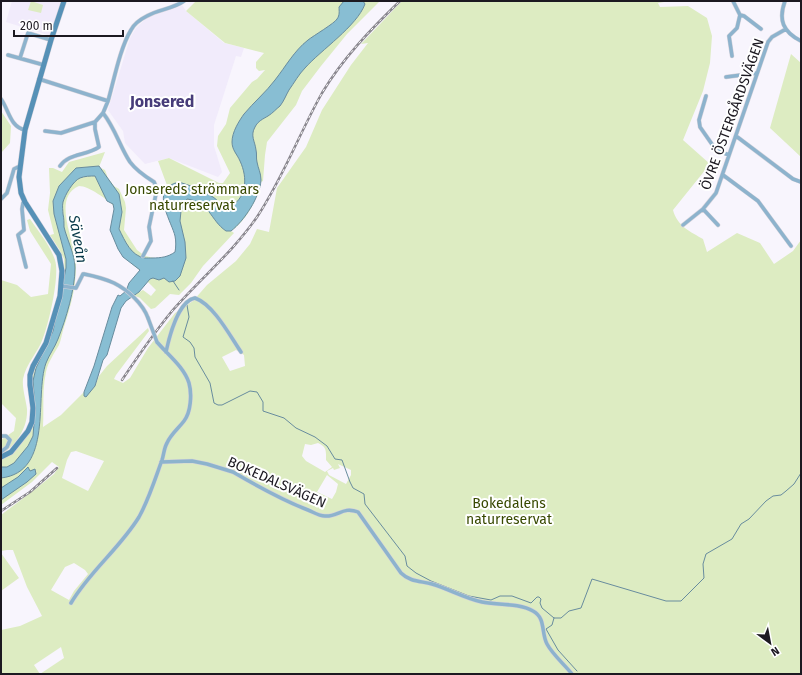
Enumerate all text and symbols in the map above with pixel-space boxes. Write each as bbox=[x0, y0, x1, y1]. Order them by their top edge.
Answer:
scale bar bbox=[14, 12, 123, 38]
text: 200 m bbox=[20, 19, 53, 33]
street label: ÖVRE ÖSTERGÅRDSVÄGEN bbox=[696, 36, 768, 192]
district label: Jonsered bbox=[129, 92, 194, 111]
park label: Jonsereds strömmars naturreservat bbox=[125, 181, 260, 214]
water label: Säveån bbox=[65, 212, 91, 265]
street label: BOKEDALSVÄGEN bbox=[225, 453, 329, 512]
park label: Bokedalens naturreservat bbox=[466, 495, 553, 528]
north arrow bbox=[750, 623, 790, 663]
text: N bbox=[768, 644, 782, 659]

